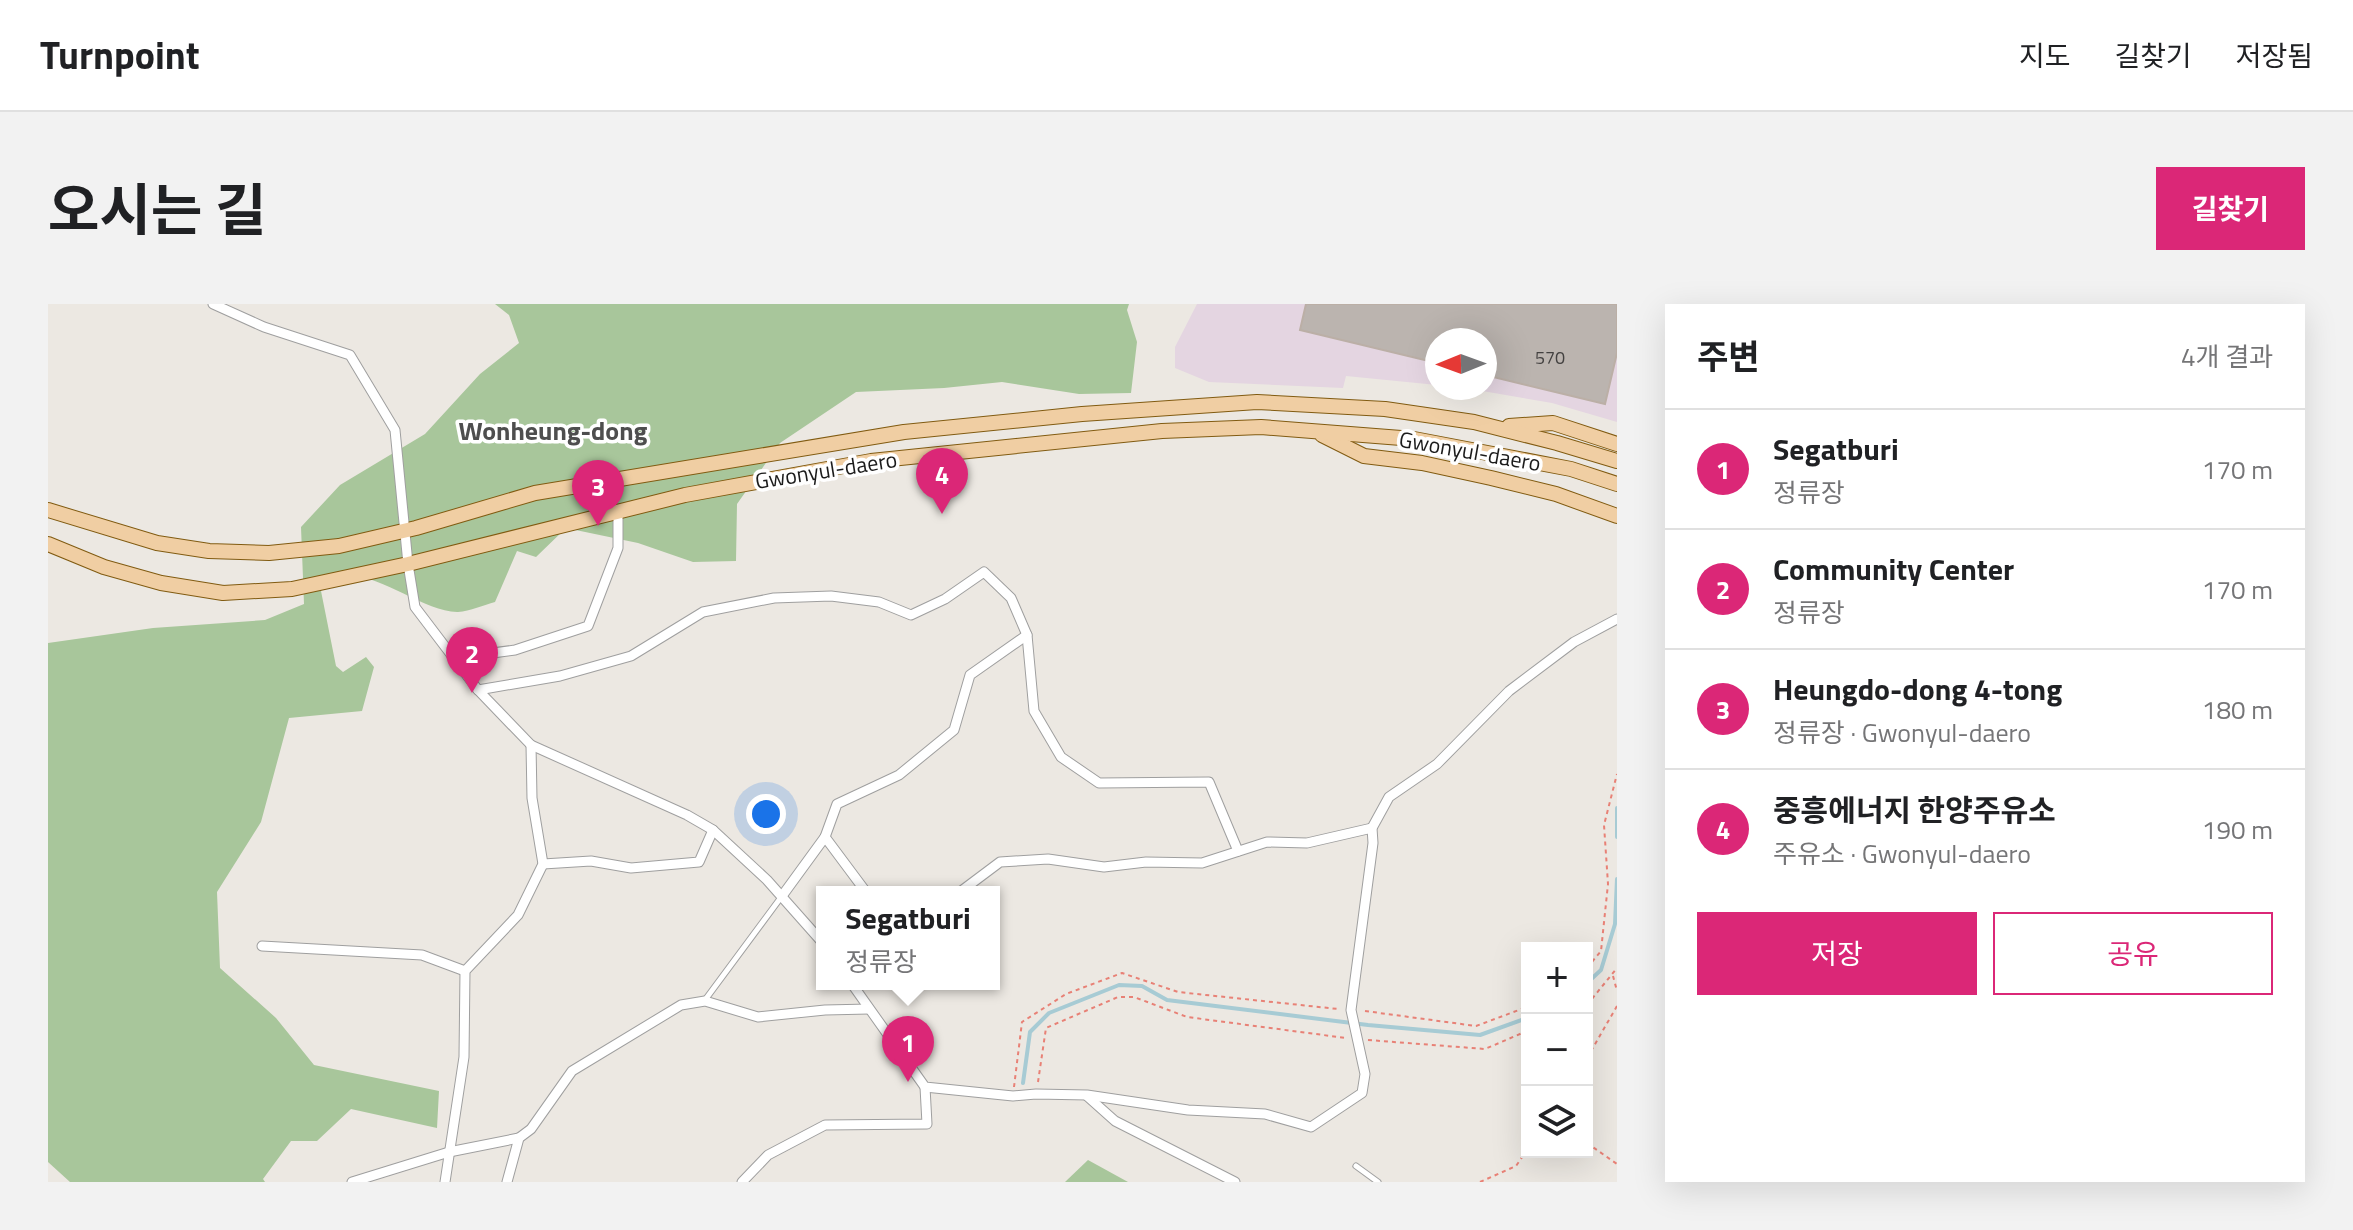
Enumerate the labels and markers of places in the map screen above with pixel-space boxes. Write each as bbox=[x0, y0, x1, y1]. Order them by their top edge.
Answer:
pin: 4 bbox=[916, 448, 968, 514]
pin: 3 bbox=[572, 460, 624, 526]
pin: 2 bbox=[446, 627, 498, 693]
pin: 1 bbox=[882, 1016, 934, 1082]

